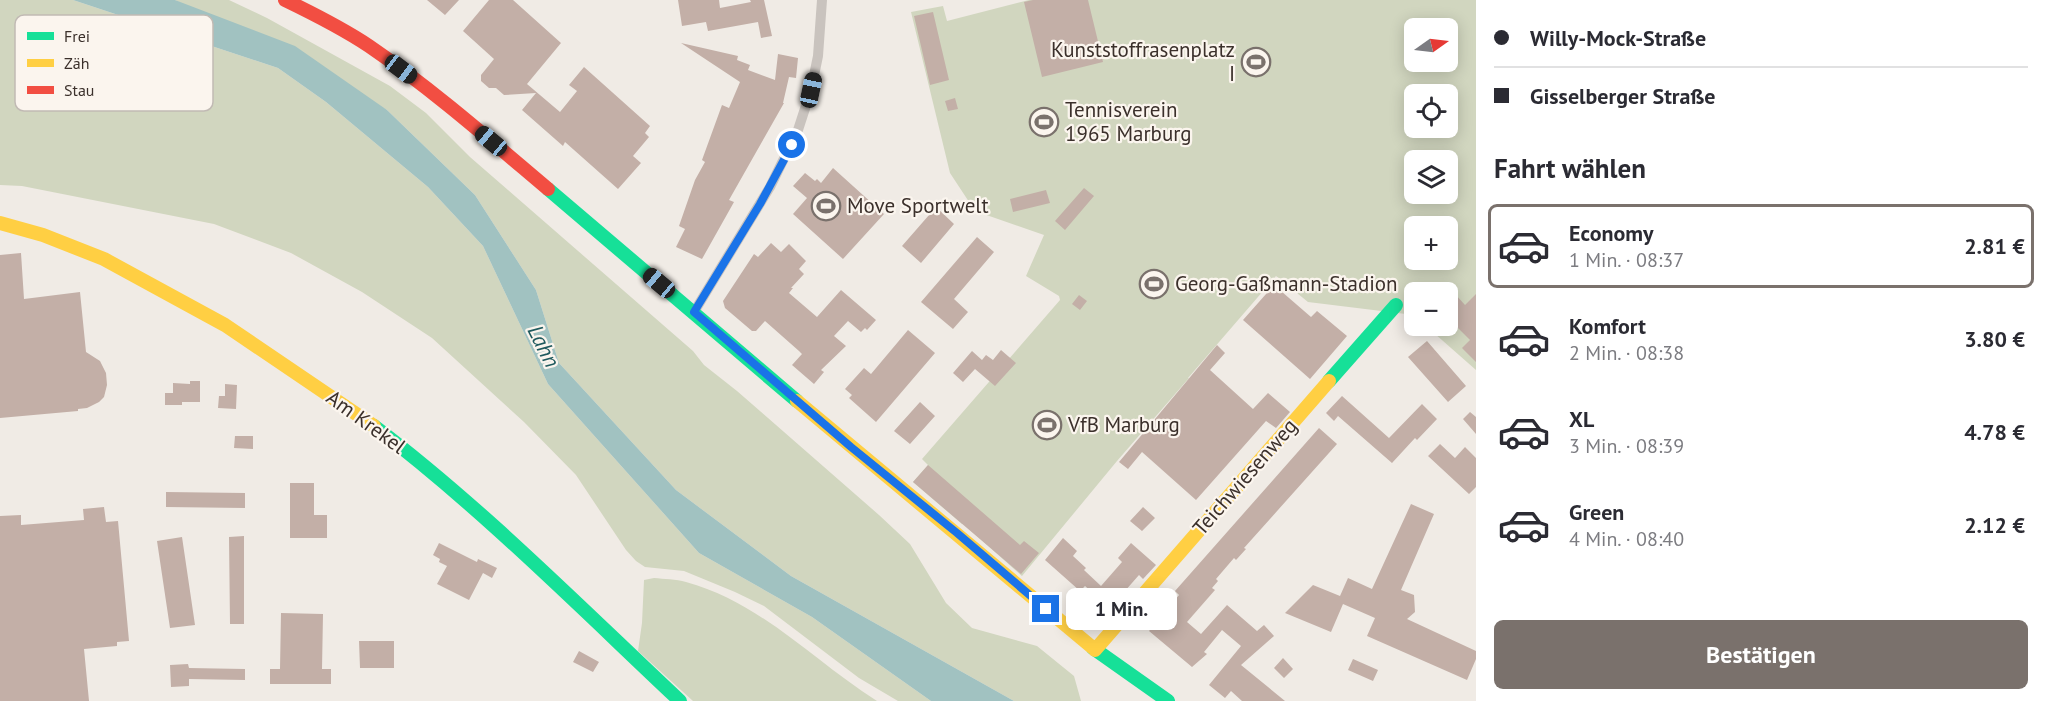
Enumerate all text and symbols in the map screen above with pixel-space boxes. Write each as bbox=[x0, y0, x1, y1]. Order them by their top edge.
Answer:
legend bbox=[15, 15, 213, 111]
north arrow bbox=[1404, 18, 1458, 72]
map controls bbox=[1404, 18, 1458, 336]
text: Willy-Mock-Straße bbox=[1530, 24, 1706, 52]
text: Frei bbox=[64, 26, 90, 46]
place label: Kunststoffrasenplatz I bbox=[1051, 36, 1235, 87]
sports icon: Kunststoffrasenplatz I bbox=[1240, 46, 1272, 78]
car bbox=[381, 51, 421, 87]
text: Zäh bbox=[64, 53, 89, 73]
car bbox=[798, 71, 824, 109]
text: Stau bbox=[64, 80, 94, 100]
text: Gisselberger Straße bbox=[1530, 82, 1715, 110]
button: locate bbox=[1404, 84, 1458, 138]
place label: Tennisverein 1965 Marburg bbox=[1065, 96, 1192, 147]
sports icon: Tennisverein 1965 Marburg bbox=[1028, 106, 1060, 138]
car bbox=[471, 123, 511, 159]
route start bbox=[778, 131, 805, 158]
button: layers bbox=[1404, 150, 1458, 204]
text: Fahrt wählen bbox=[1494, 151, 1646, 185]
sports icon: Move Sportwelt bbox=[810, 190, 842, 222]
place label: Move Sportwelt bbox=[847, 192, 989, 219]
button: + bbox=[1404, 216, 1458, 270]
icon: car bbox=[1497, 219, 1551, 273]
text: Economy bbox=[1569, 219, 1653, 247]
text: 2.81 € bbox=[1964, 232, 2025, 260]
text: 1 Min. · 08:37 bbox=[1569, 247, 1684, 273]
car bbox=[639, 265, 679, 301]
sports icon: Georg-Gaßmann-Stadion bbox=[1138, 268, 1170, 300]
place label: Georg-Gaßmann-Stadion bbox=[1175, 270, 1398, 297]
button: − bbox=[1404, 282, 1458, 336]
icon: car bbox=[1497, 312, 1551, 366]
text: Komfort bbox=[1569, 312, 1646, 340]
water label: Lahn bbox=[522, 320, 566, 372]
text: 3.80 € bbox=[1964, 325, 2025, 353]
text: 2 Min. · 08:38 bbox=[1569, 340, 1684, 366]
street label: Am Krekel bbox=[321, 384, 411, 459]
icon: car bbox=[1497, 405, 1551, 459]
text: XL bbox=[1569, 405, 1594, 433]
sports icon: VfB Marburg bbox=[1031, 409, 1063, 441]
place label: VfB Marburg bbox=[1067, 411, 1180, 438]
street label: Teichwiesenweg bbox=[1187, 413, 1303, 541]
text: 4.78 € bbox=[1964, 418, 2025, 446]
text: 3 Min. · 08:39 bbox=[1569, 433, 1684, 459]
icon: car bbox=[1497, 498, 1551, 552]
text: Green bbox=[1569, 498, 1624, 526]
text: 2.12 € bbox=[1964, 511, 2025, 539]
text: 4 Min. · 08:40 bbox=[1569, 526, 1684, 552]
callout: 1 Min. bbox=[1067, 588, 1178, 630]
route end bbox=[1032, 595, 1059, 622]
text: 1 Min. bbox=[1095, 596, 1148, 622]
button: Bestätigen bbox=[1494, 620, 2028, 689]

